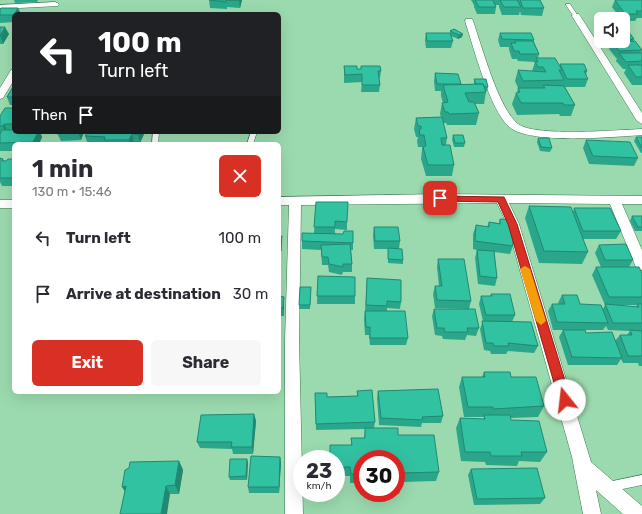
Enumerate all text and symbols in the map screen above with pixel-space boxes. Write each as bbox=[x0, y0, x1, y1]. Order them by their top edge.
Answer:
map controls bbox=[594, 12, 630, 48]
button: sound bbox=[594, 12, 630, 48]
text: 100 m bbox=[98, 26, 182, 59]
icon: left bbox=[32, 28, 84, 80]
text: Turn left bbox=[98, 60, 168, 82]
icon: arrive bbox=[75, 104, 97, 126]
text: Then bbox=[32, 106, 67, 124]
text: 1 min bbox=[32, 155, 93, 183]
button: close bbox=[219, 155, 261, 197]
pin bbox=[423, 181, 457, 215]
text: 130 m · 15:46 bbox=[32, 184, 112, 199]
icon: arrive bbox=[429, 187, 451, 209]
icon: left bbox=[32, 227, 54, 249]
text: Turn left bbox=[66, 229, 131, 247]
text: 100 m bbox=[219, 229, 261, 247]
icon: arrive bbox=[32, 283, 54, 305]
text: Arrive at destination bbox=[66, 285, 221, 303]
text: 30 m bbox=[233, 285, 268, 303]
button: Exit bbox=[32, 340, 143, 386]
button: Share bbox=[151, 340, 261, 386]
position arrow bbox=[544, 379, 586, 421]
speed limit sign: 30 bbox=[353, 450, 405, 502]
text: 23 bbox=[306, 459, 332, 483]
text: km/h bbox=[307, 480, 331, 492]

